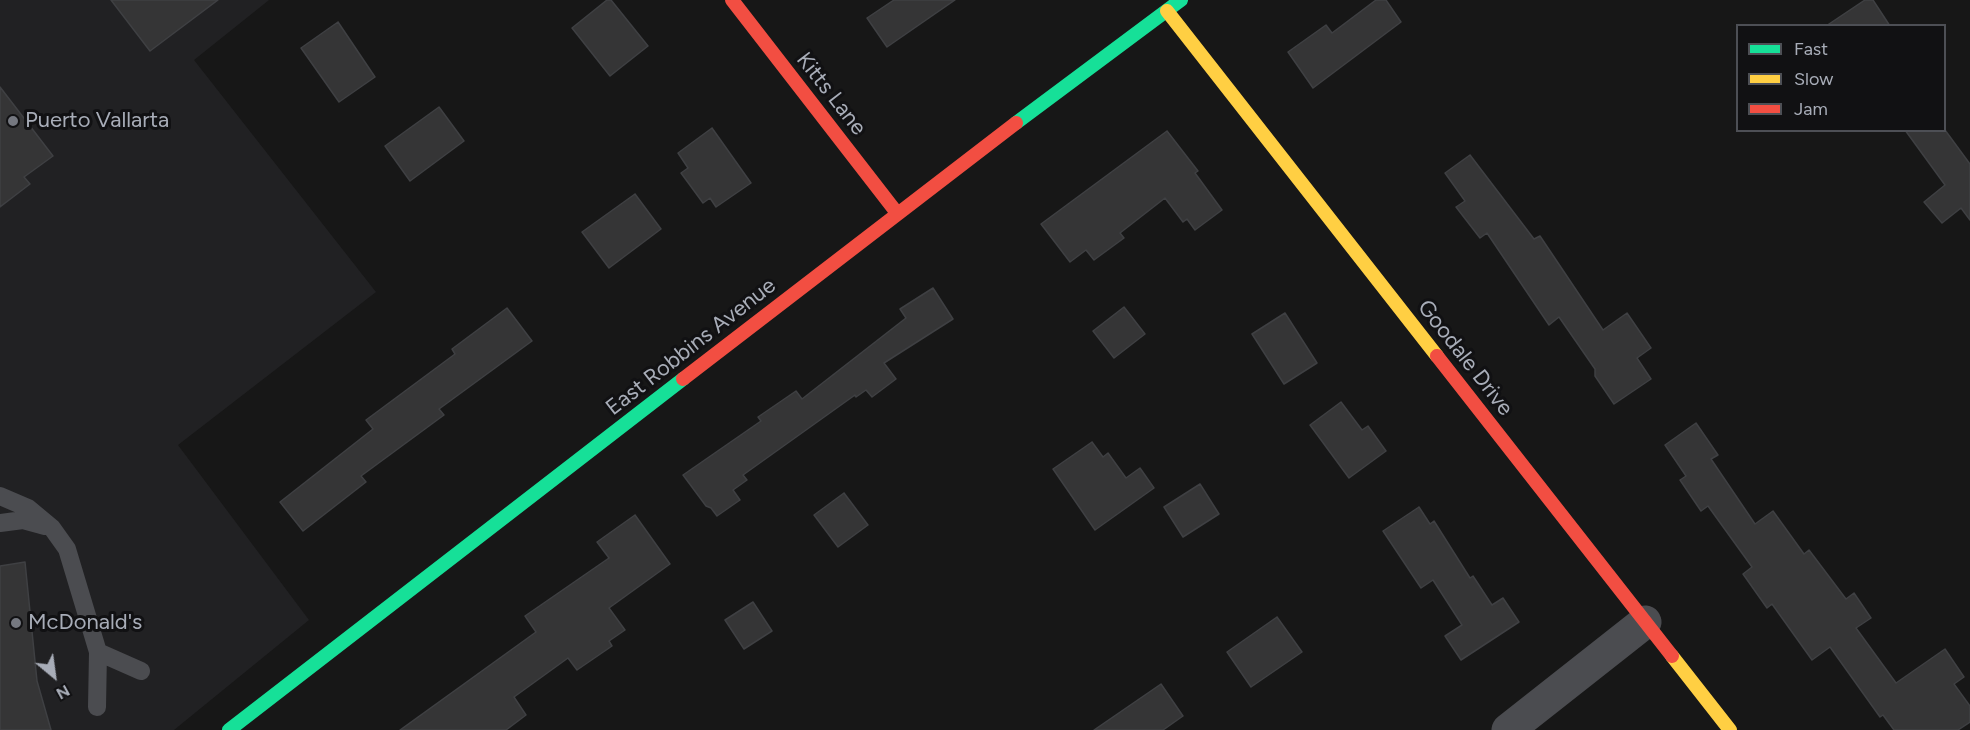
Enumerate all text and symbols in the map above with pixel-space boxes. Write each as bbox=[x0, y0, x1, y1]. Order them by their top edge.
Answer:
legend bbox=[1736, 24, 1946, 132]
text: Fast bbox=[1794, 38, 1828, 60]
street label: Kitts Lane bbox=[790, 47, 872, 141]
text: Slow bbox=[1794, 68, 1833, 90]
text: Jam bbox=[1794, 98, 1828, 120]
place label: Puerto Vallarta bbox=[25, 108, 169, 134]
marker: Puerto Vallarta bbox=[6, 114, 20, 128]
street label: East Robbins Avenue bbox=[601, 273, 781, 421]
street label: Goodale Drive bbox=[1412, 295, 1518, 421]
place label: McDonald's bbox=[28, 610, 142, 636]
marker: McDonald's bbox=[9, 616, 23, 630]
north arrow bbox=[24, 646, 84, 706]
text: N bbox=[53, 681, 73, 703]

